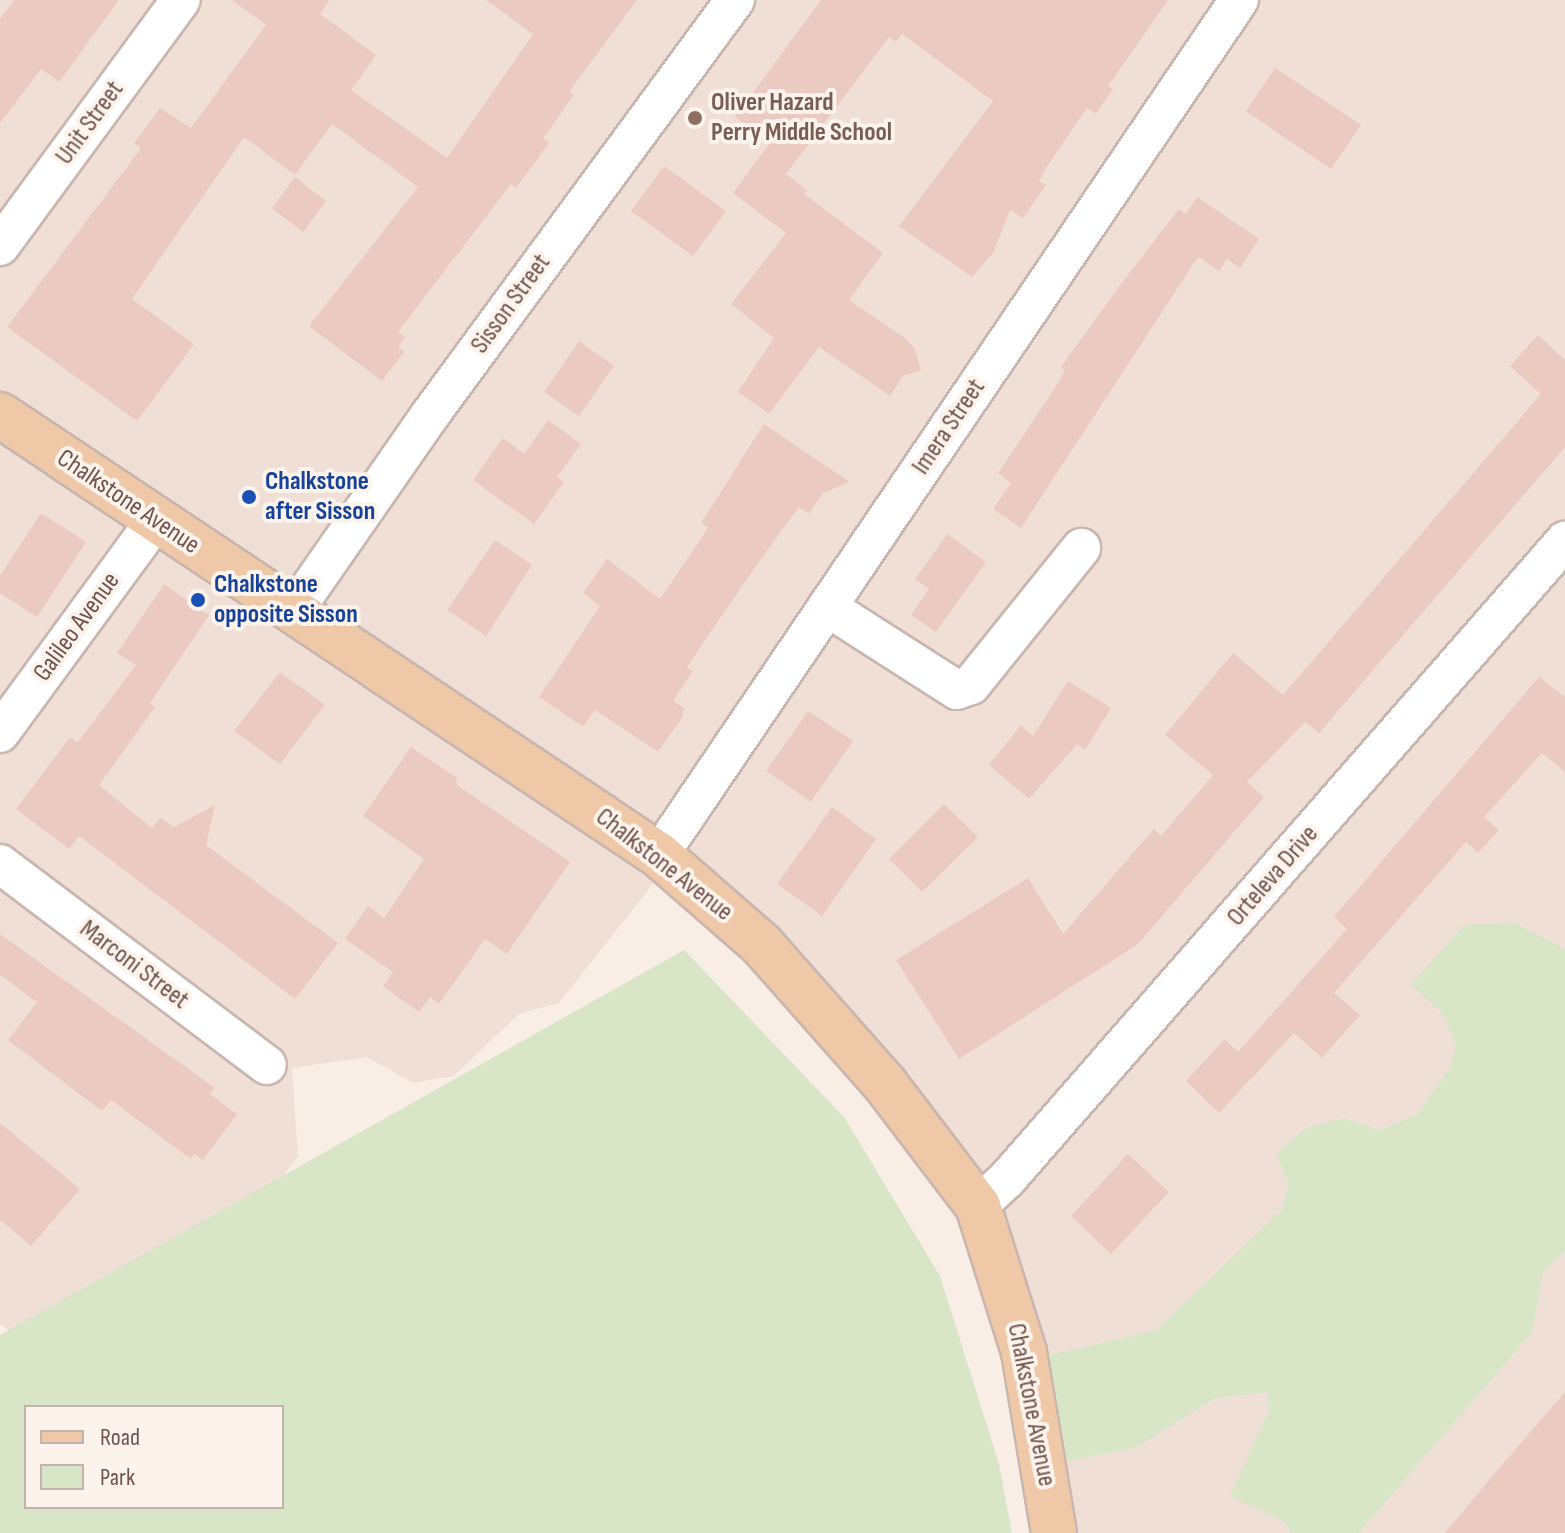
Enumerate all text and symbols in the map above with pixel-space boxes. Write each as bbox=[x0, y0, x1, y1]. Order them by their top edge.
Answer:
street label: Unit Street bbox=[49, 75, 131, 171]
place label: Oliver Hazard Perry Middle School bbox=[711, 87, 892, 148]
marker: Oliver Hazard Perry Middle School bbox=[686, 109, 704, 127]
street label: Sisson Street bbox=[465, 248, 557, 360]
street label: Imera Street bbox=[906, 373, 992, 481]
street label: Chalkstone Avenue bbox=[51, 443, 205, 561]
place label: Chalkstone after Sisson bbox=[265, 466, 375, 528]
marker: Chalkstone after Sisson bbox=[240, 488, 258, 506]
street label: Galileo Avenue bbox=[27, 567, 127, 687]
place label: Chalkstone opposite Sisson bbox=[214, 569, 358, 630]
marker: Chalkstone opposite Sisson bbox=[189, 591, 207, 609]
street label: Chalkstone Avenue bbox=[589, 802, 739, 928]
street label: Orteleva Drive bbox=[1221, 819, 1325, 933]
street label: Marconi Street bbox=[73, 914, 195, 1016]
street label: Chalkstone Avenue bbox=[1000, 1321, 1062, 1489]
legend bbox=[24, 1405, 284, 1509]
text: Road bbox=[100, 1423, 140, 1452]
text: Park bbox=[100, 1463, 135, 1492]

